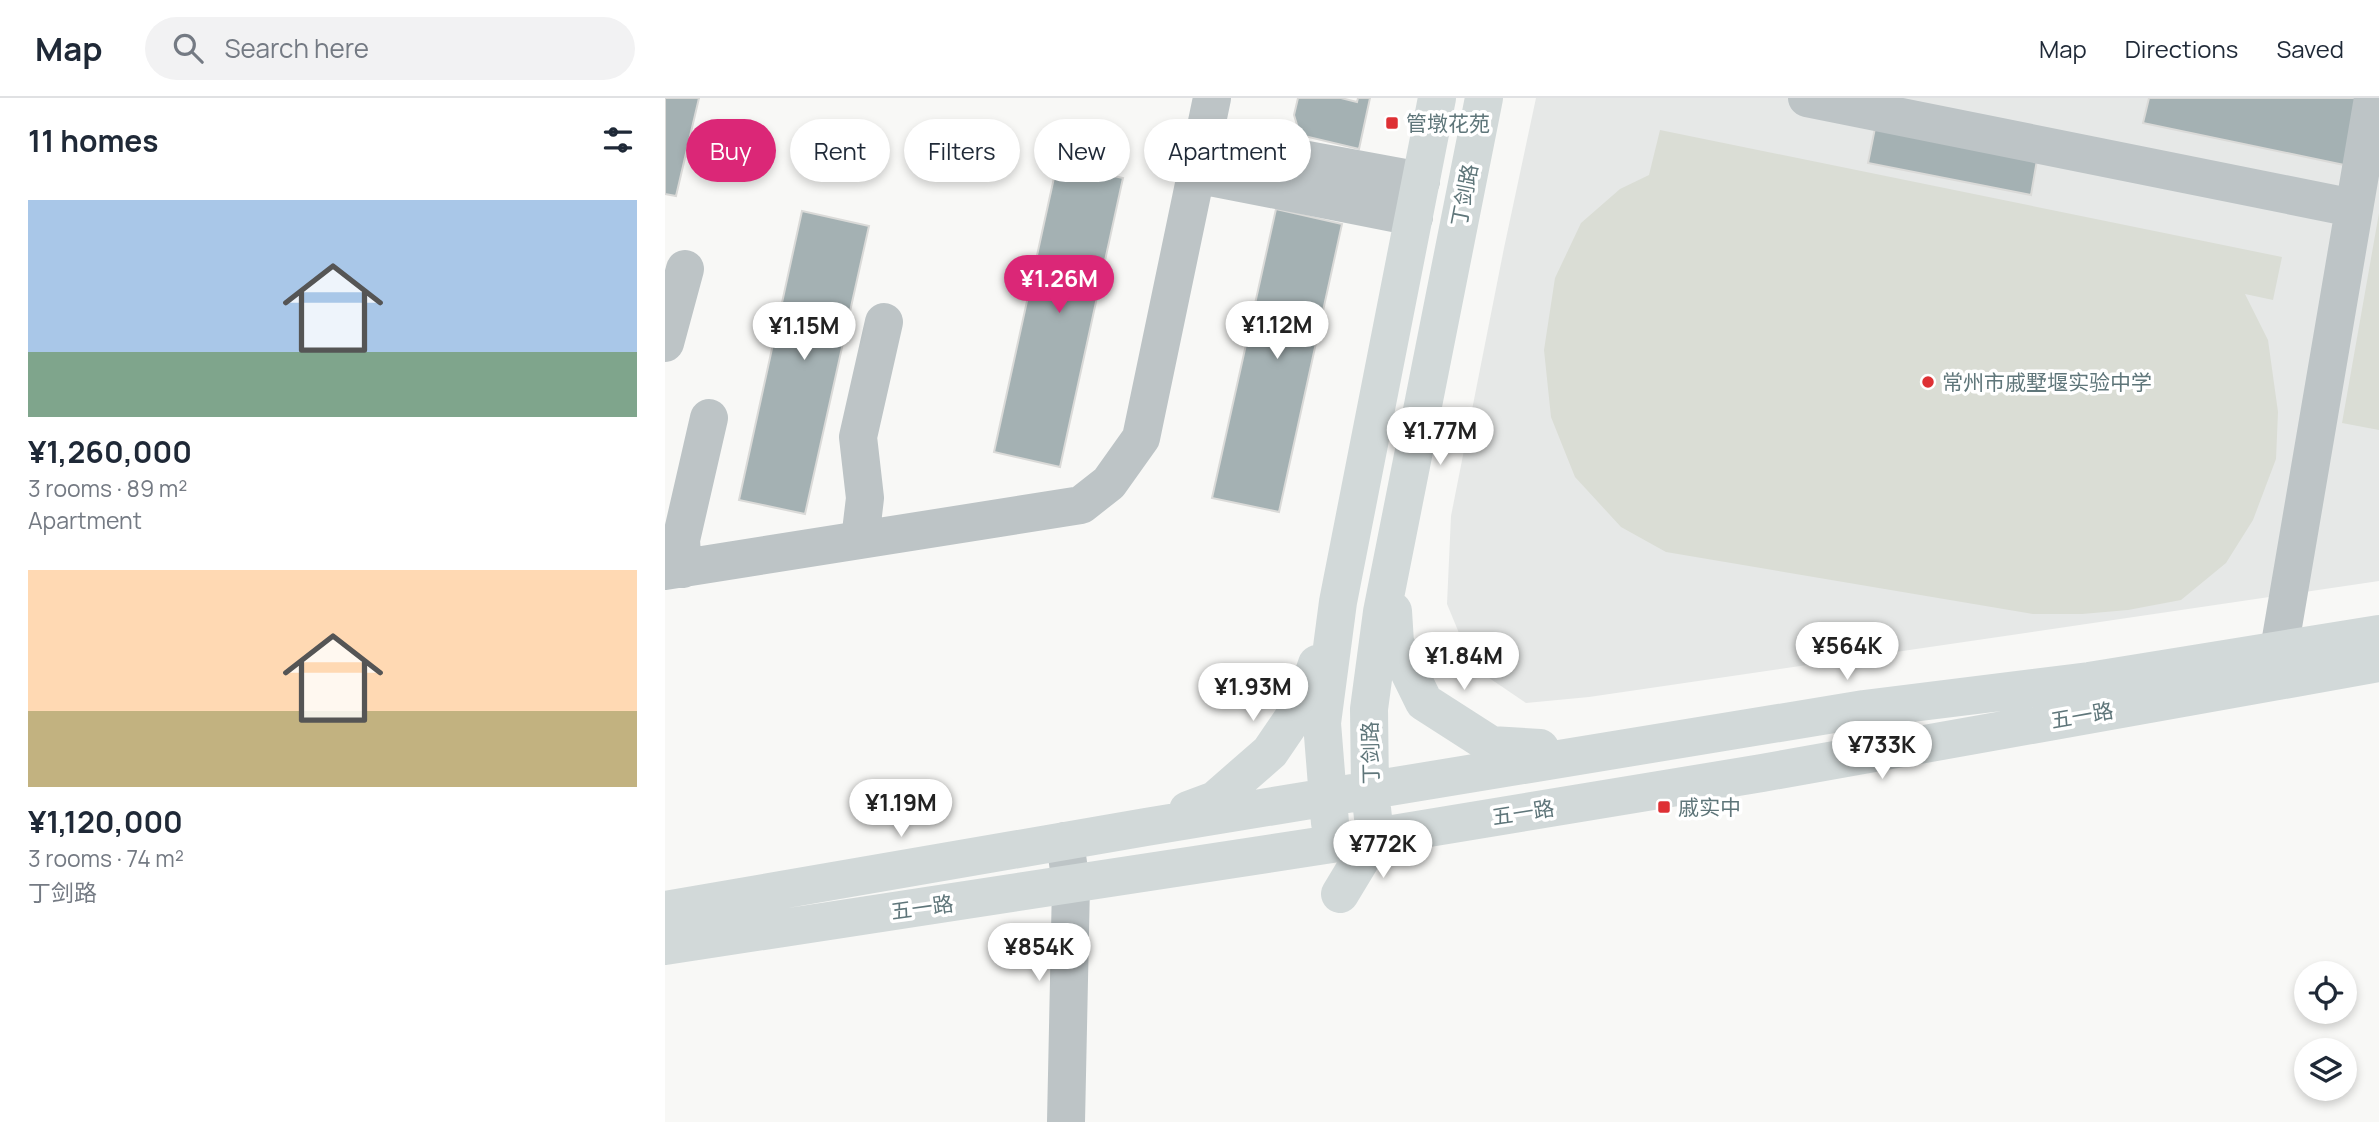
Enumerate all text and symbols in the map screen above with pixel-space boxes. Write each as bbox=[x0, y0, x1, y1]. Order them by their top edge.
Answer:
search box bbox=[145, 17, 635, 80]
text: Map bbox=[35, 26, 103, 71]
icon: search bbox=[169, 29, 207, 67]
text: Search here bbox=[225, 30, 369, 66]
text: Map bbox=[2039, 32, 2087, 65]
text: Directions bbox=[2125, 32, 2238, 65]
text: Saved bbox=[2276, 32, 2344, 65]
place label: 管墩花苑 bbox=[1406, 109, 1490, 137]
marker: 管墩花苑 bbox=[1384, 115, 1400, 131]
chip: Buy bbox=[686, 119, 776, 182]
chip: Rent bbox=[790, 119, 890, 182]
chip: Filters bbox=[904, 119, 1020, 182]
chip: New bbox=[1034, 119, 1130, 182]
chip: Apartment bbox=[1144, 119, 1311, 182]
text: 11 homes bbox=[28, 120, 159, 161]
icon: filters bbox=[599, 121, 637, 159]
street label: 丁剑路 bbox=[1444, 161, 1484, 229]
icon: home bbox=[270, 245, 396, 371]
pin: ¥1.26M bbox=[1002, 256, 1116, 315]
text: ¥1.26M bbox=[1020, 262, 1098, 294]
pin: ¥1.15M bbox=[747, 302, 861, 362]
pin: ¥1.12M bbox=[1220, 302, 1334, 361]
text: ¥1.12M bbox=[1242, 308, 1312, 340]
text: ¥1.15M bbox=[769, 309, 839, 341]
place label: 常州市戚墅堰实验中学 bbox=[1942, 368, 2152, 396]
marker: 常州市戚墅堰实验中学 bbox=[1920, 374, 1936, 390]
pin: ¥1.77M bbox=[1383, 408, 1497, 467]
text: ¥1.77M bbox=[1403, 414, 1477, 446]
text: ¥1,260,000 bbox=[28, 431, 192, 472]
text: 3 rooms · 89 m² bbox=[28, 472, 188, 504]
text: Apartment bbox=[28, 504, 142, 536]
icon: home bbox=[270, 615, 396, 741]
pin: ¥564K bbox=[1798, 622, 1896, 682]
text: ¥564K bbox=[1812, 629, 1882, 661]
pin: ¥1.84M bbox=[1407, 632, 1521, 692]
text: ¥1.84M bbox=[1425, 639, 1503, 671]
pin: ¥1.93M bbox=[1196, 664, 1310, 723]
text: ¥1.93M bbox=[1214, 670, 1292, 702]
street label: 五一路 bbox=[2049, 696, 2115, 734]
street label: 丁剑路 bbox=[1355, 721, 1385, 785]
pin: ¥733K bbox=[1833, 722, 1931, 781]
text: ¥733K bbox=[1848, 728, 1916, 760]
pin: ¥1.19M bbox=[844, 780, 958, 839]
text: ¥1.19M bbox=[865, 786, 937, 818]
street label: 五一路 bbox=[1490, 793, 1556, 831]
place label: 戚实中 bbox=[1678, 793, 1741, 821]
marker: 戚实中 bbox=[1656, 799, 1672, 815]
text: ¥1,120,000 bbox=[28, 801, 183, 842]
pin: ¥772K bbox=[1334, 820, 1432, 880]
text: ¥772K bbox=[1349, 827, 1417, 859]
text: 3 rooms · 74 m² bbox=[28, 842, 184, 874]
text: 丁剑路 bbox=[28, 876, 97, 908]
street label: 五一路 bbox=[889, 889, 955, 925]
pin: ¥854K bbox=[990, 924, 1088, 983]
text: ¥854K bbox=[1004, 930, 1074, 962]
map controls bbox=[2294, 961, 2357, 1101]
button: locate bbox=[2294, 961, 2357, 1024]
button: layers bbox=[2294, 1038, 2357, 1101]

